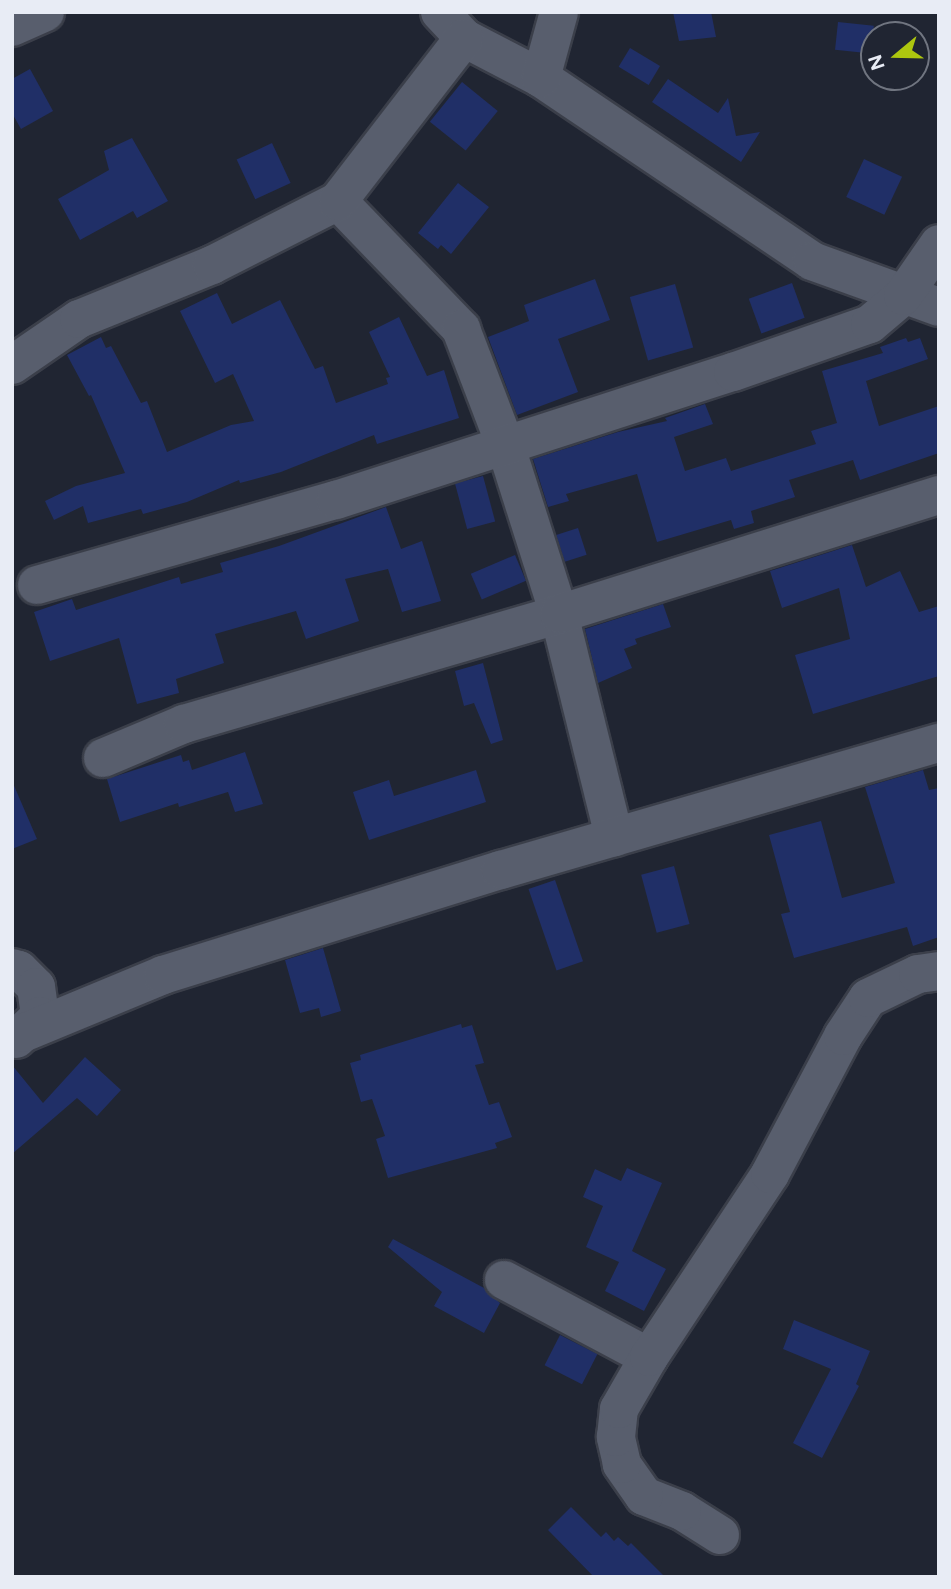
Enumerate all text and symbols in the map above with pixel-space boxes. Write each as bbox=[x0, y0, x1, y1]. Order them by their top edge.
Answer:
north arrow bbox=[860, 21, 930, 91]
text: N bbox=[863, 52, 890, 73]

